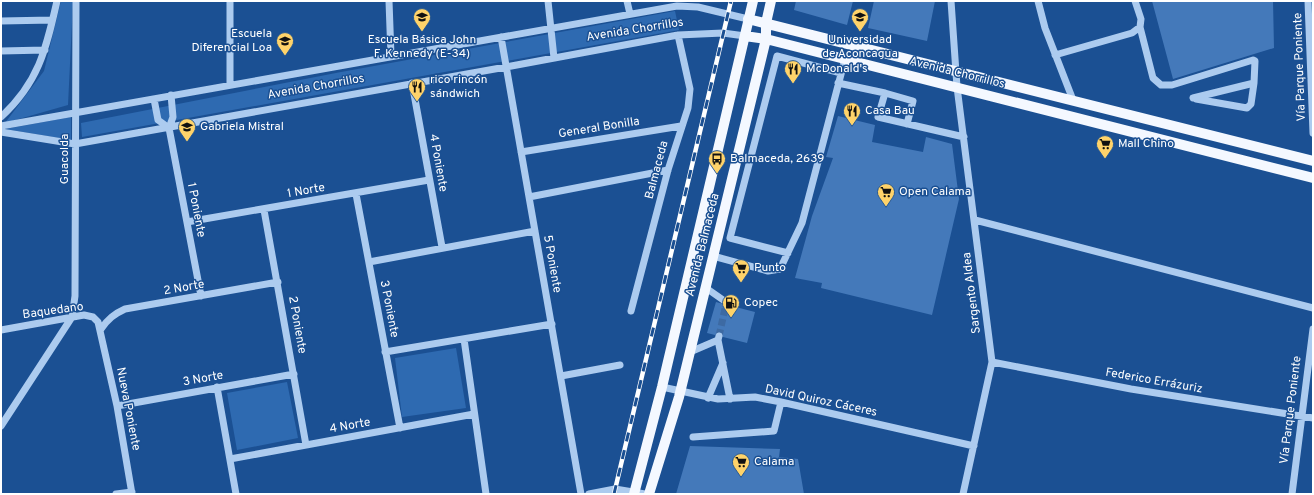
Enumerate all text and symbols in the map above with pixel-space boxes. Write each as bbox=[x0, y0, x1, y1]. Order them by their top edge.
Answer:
school or university icon: Escuela Básica John F. Kennedy (E-34) bbox=[412, 7, 432, 32]
school or university icon: Universidad de Aconcagua bbox=[850, 7, 870, 32]
street label: Vía Parque Poniente bbox=[1290, 12, 1310, 122]
street label: Avenida Chorrillos bbox=[585, 14, 685, 46]
place label: Escuela Diferencial Loa bbox=[191, 26, 272, 56]
school or university icon: Escuela Diferencial Loa bbox=[275, 31, 295, 56]
place label: Escuela Básica John F. Kennedy (E-34) bbox=[368, 32, 476, 62]
place label: Universidad de Aconcagua bbox=[822, 32, 898, 62]
street label: Avenida Chorrillos bbox=[908, 53, 1006, 93]
restaurant icon: McDonald's bbox=[783, 59, 803, 84]
place label: McDonald's bbox=[806, 61, 868, 77]
street label: Avenida Chorrillos bbox=[266, 71, 366, 103]
place label: rico rincón sándwich bbox=[430, 72, 487, 102]
restaurant icon: rico rincón sándwich bbox=[407, 77, 427, 102]
restaurant icon: Casa Bau bbox=[842, 101, 862, 126]
place label: Casa Bau bbox=[865, 103, 915, 119]
street label: General Bonilla bbox=[557, 114, 641, 142]
school or university icon: Gabriela Mistral bbox=[177, 117, 197, 142]
place label: Gabriela Mistral bbox=[200, 119, 284, 135]
street label: 4 Poniente bbox=[425, 133, 451, 193]
street label: Guacolda bbox=[57, 134, 73, 184]
supermarket icon: Mall Chino bbox=[1095, 134, 1115, 159]
place label: Mall Chino bbox=[1118, 136, 1174, 152]
street label: Balmaceda bbox=[642, 139, 672, 201]
bus stop icon: Balmaceda, 2639 bbox=[707, 149, 727, 174]
place label: Balmaceda, 2639 bbox=[730, 151, 824, 167]
street label: 1 Norte bbox=[286, 180, 326, 202]
street label: 1 Poniente bbox=[183, 181, 209, 239]
supermarket icon: Open Calama bbox=[876, 182, 896, 207]
place label: Open Calama bbox=[899, 184, 971, 200]
street label: Avenida Balmaceda bbox=[682, 192, 724, 298]
street label: 5 Poniente bbox=[539, 234, 565, 294]
street label: Sargento Aldea bbox=[959, 251, 985, 335]
supermarket icon: Punto bbox=[731, 258, 751, 283]
place label: Punto bbox=[754, 260, 786, 276]
street label: 2 Norte bbox=[162, 277, 206, 299]
street label: 3 Poniente bbox=[376, 279, 402, 339]
fuel station icon: Copec bbox=[721, 293, 741, 318]
street label: 2 Poniente bbox=[284, 295, 310, 355]
place label: Copec bbox=[744, 295, 778, 311]
street label: Baquedano bbox=[21, 299, 85, 323]
street label: Vía Parque Poniente bbox=[1276, 355, 1306, 465]
street label: Federico Errázuriz bbox=[1104, 365, 1204, 397]
street label: Nueva Poniente bbox=[112, 366, 144, 452]
street label: 3 Norte bbox=[181, 368, 225, 390]
street label: David Quiroz Cáceres bbox=[763, 381, 879, 421]
street label: 4 Norte bbox=[328, 415, 372, 437]
supermarket icon: Calama bbox=[731, 452, 751, 477]
place label: Calama bbox=[754, 454, 794, 470]

